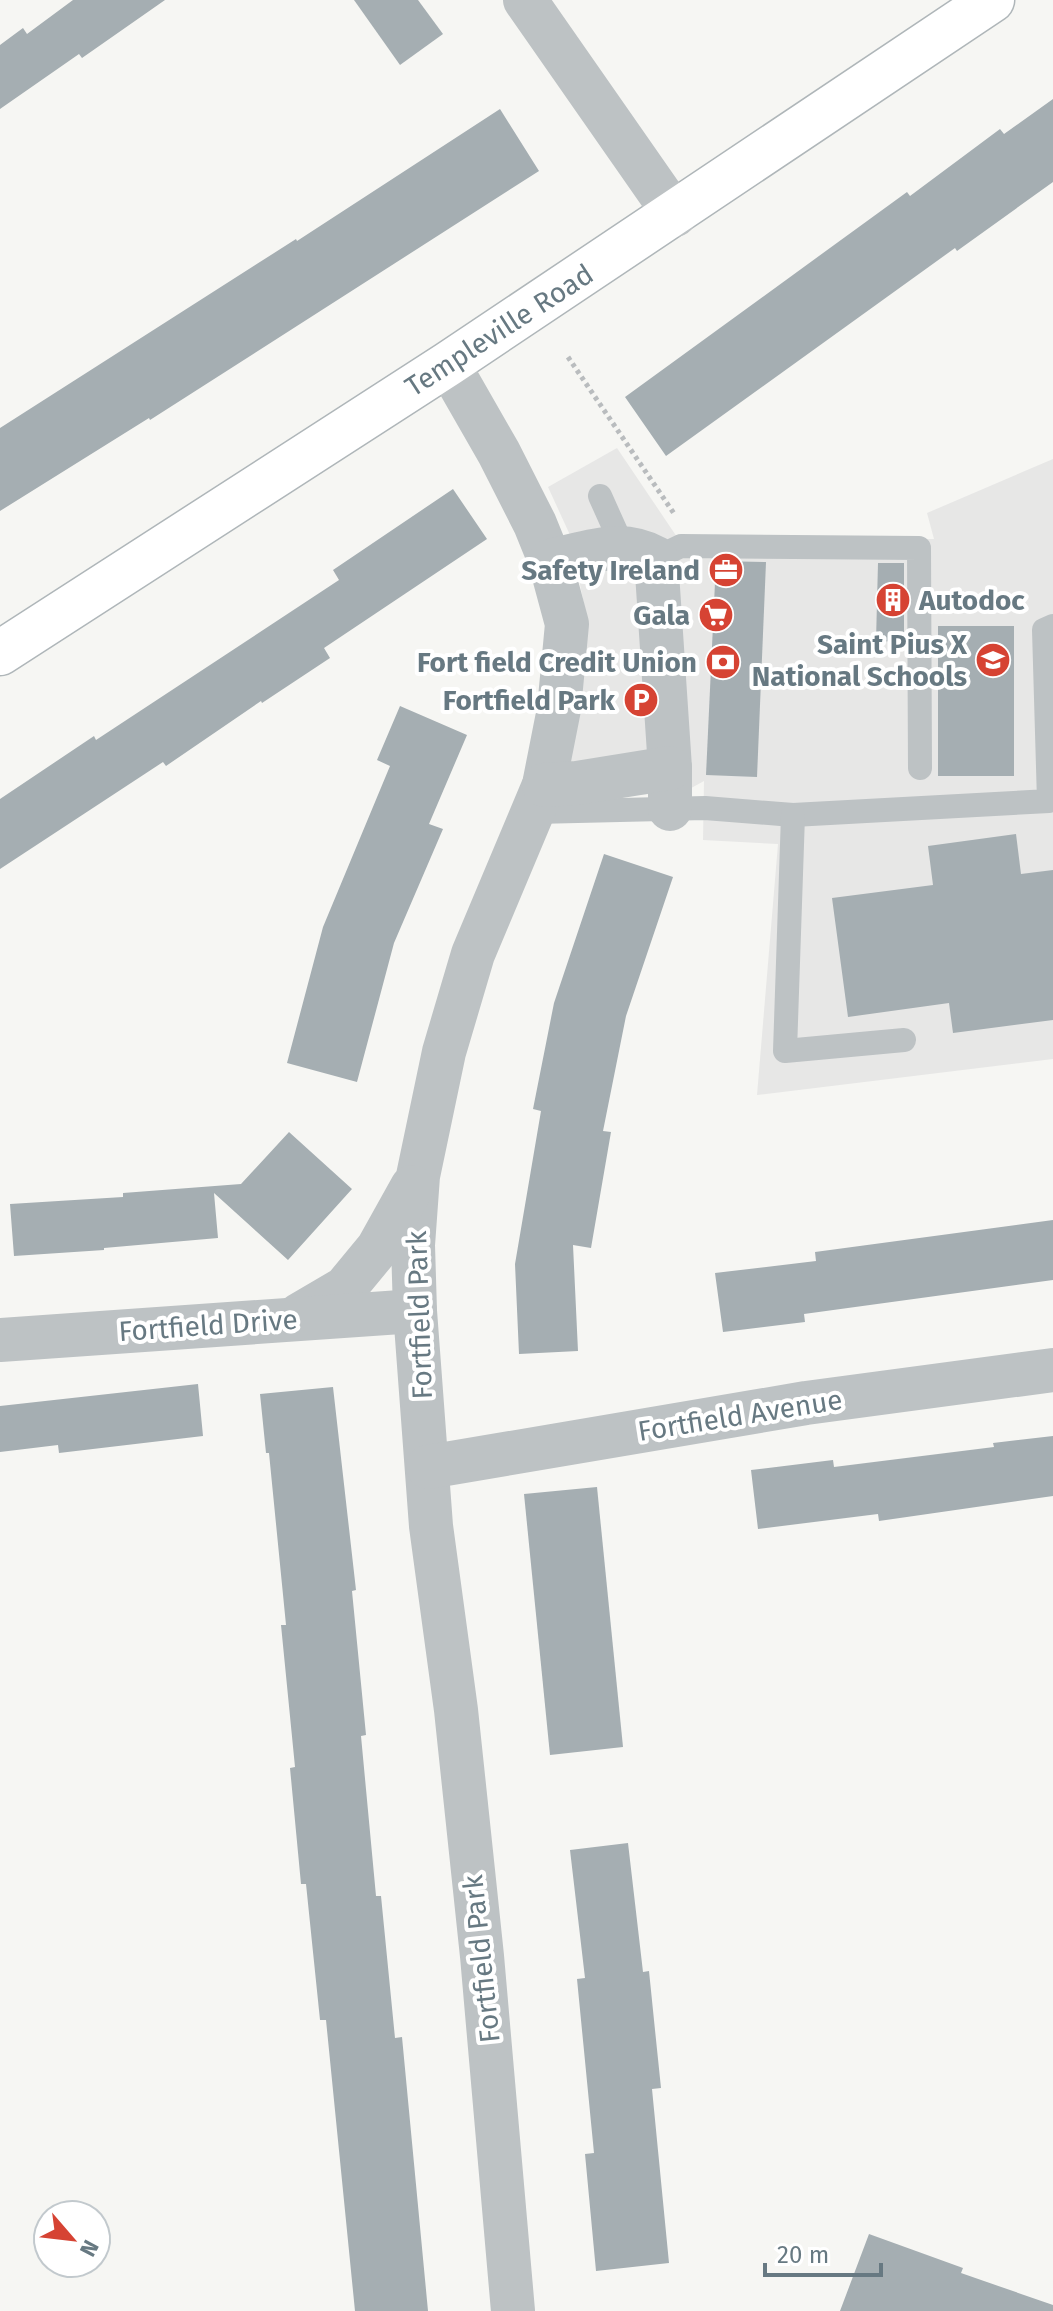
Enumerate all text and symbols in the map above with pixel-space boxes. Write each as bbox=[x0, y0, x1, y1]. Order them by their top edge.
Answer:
street label: Templeville Road bbox=[399, 257, 599, 403]
office icon: Safety Ireland bbox=[707, 551, 745, 589]
place label: Safety Ireland bbox=[521, 554, 700, 587]
building icon: Autodoc bbox=[874, 581, 912, 619]
place label: Autodoc bbox=[918, 584, 1025, 617]
supermarket icon: Gala bbox=[697, 596, 735, 634]
place label: Gala bbox=[633, 599, 690, 632]
place label: Saint Pius X National Schools bbox=[752, 628, 968, 693]
school or university icon: Saint Pius X National Schools bbox=[974, 641, 1012, 679]
bank icon: Fort field Credit Union bbox=[704, 643, 742, 681]
place label: Fort field Credit Union bbox=[417, 646, 697, 679]
parking icon: Fortfield Park bbox=[622, 681, 660, 719]
place label: Fortfield Park bbox=[443, 684, 616, 717]
street label: Fortfield Park bbox=[400, 1229, 439, 1400]
street label: Fortfield Drive bbox=[117, 1303, 299, 1348]
street label: Fortfield Avenue bbox=[635, 1383, 845, 1448]
street label: Fortfield Park bbox=[456, 1873, 507, 2045]
north arrow bbox=[32, 2199, 112, 2279]
scale bar bbox=[765, 2227, 881, 2277]
text: N bbox=[74, 2235, 105, 2261]
text: 20 m bbox=[777, 2241, 829, 2269]

